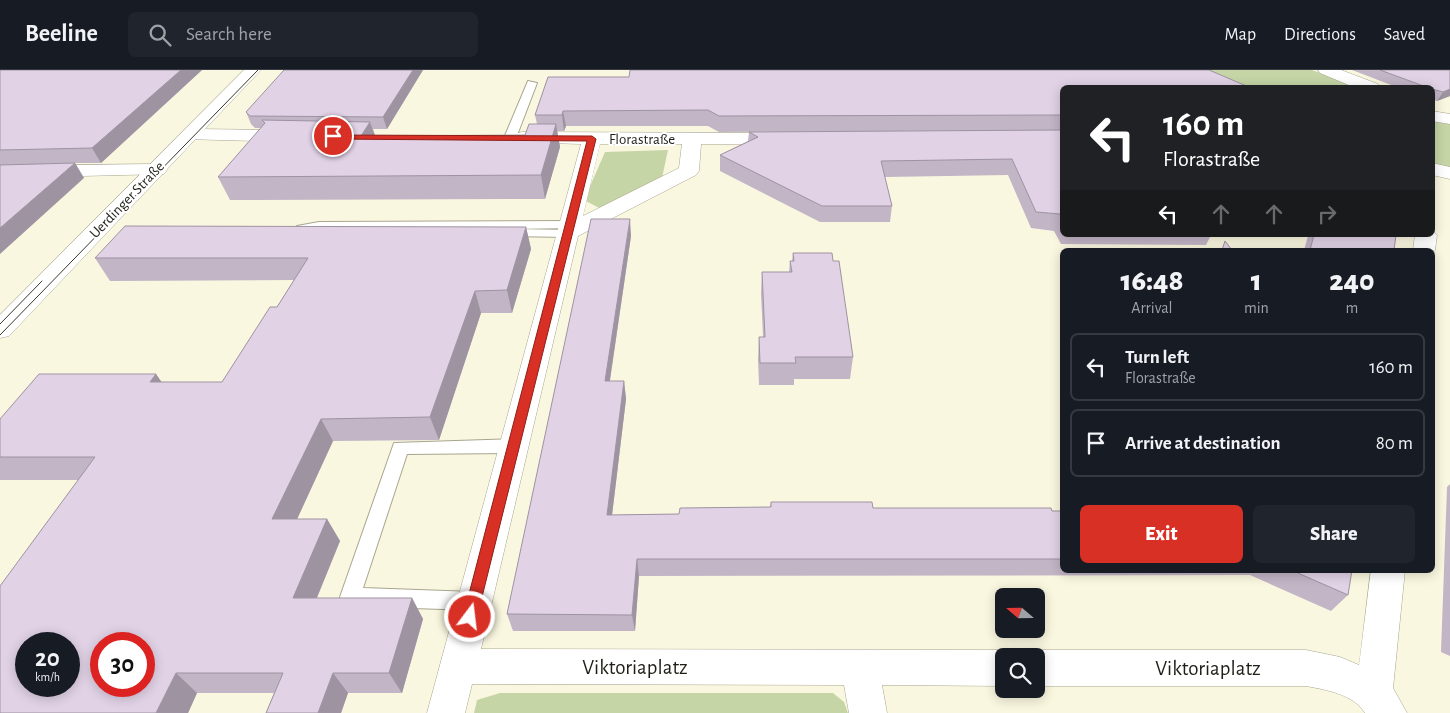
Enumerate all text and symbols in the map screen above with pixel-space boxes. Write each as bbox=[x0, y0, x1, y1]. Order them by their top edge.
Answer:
search box bbox=[128, 12, 478, 57]
icon: search bbox=[146, 21, 174, 49]
text: Beeline bbox=[25, 22, 98, 46]
text: Search here bbox=[186, 25, 272, 44]
text: Map bbox=[1225, 26, 1256, 44]
text: Directions bbox=[1284, 26, 1356, 44]
text: Saved bbox=[1384, 26, 1425, 44]
icon: left bbox=[1080, 105, 1145, 170]
text: 160 m bbox=[1163, 107, 1244, 142]
pin bbox=[312, 115, 354, 157]
icon: arrive bbox=[319, 122, 347, 150]
street label: Florastraße bbox=[609, 132, 675, 147]
text: Florastraße bbox=[1163, 148, 1260, 170]
street label: Uerdinger Straße bbox=[87, 159, 167, 241]
icon: left bbox=[1154, 200, 1182, 228]
icon: ahead bbox=[1207, 200, 1235, 228]
icon: ahead bbox=[1260, 200, 1288, 228]
icon: right bbox=[1313, 200, 1341, 228]
text: 16:48 bbox=[1120, 266, 1183, 296]
text: 1 bbox=[1251, 266, 1262, 296]
text: 240 bbox=[1329, 266, 1375, 296]
text: Arrival bbox=[1131, 300, 1173, 316]
text: min bbox=[1244, 300, 1269, 316]
text: m bbox=[1346, 300, 1358, 316]
text: Turn left bbox=[1125, 348, 1189, 367]
icon: left bbox=[1082, 353, 1110, 381]
text: 160 m bbox=[1369, 358, 1413, 377]
text: Florastraße bbox=[1125, 370, 1196, 386]
icon: arrive bbox=[1082, 429, 1110, 457]
text: Arrive at destination bbox=[1125, 434, 1281, 453]
text: 80 m bbox=[1376, 434, 1413, 453]
button: Exit bbox=[1080, 505, 1243, 563]
button: Share bbox=[1253, 505, 1415, 563]
north arrow bbox=[995, 588, 1045, 638]
map controls bbox=[995, 588, 1045, 698]
position arrow bbox=[443, 590, 495, 642]
speed limit sign: 30 bbox=[90, 632, 155, 697]
text: 20 bbox=[35, 646, 60, 671]
button: search bbox=[995, 648, 1045, 698]
street label: Viktoriaplatz bbox=[582, 657, 688, 678]
street label: Viktoriaplatz bbox=[1155, 658, 1261, 679]
text: km/h bbox=[35, 671, 60, 683]

